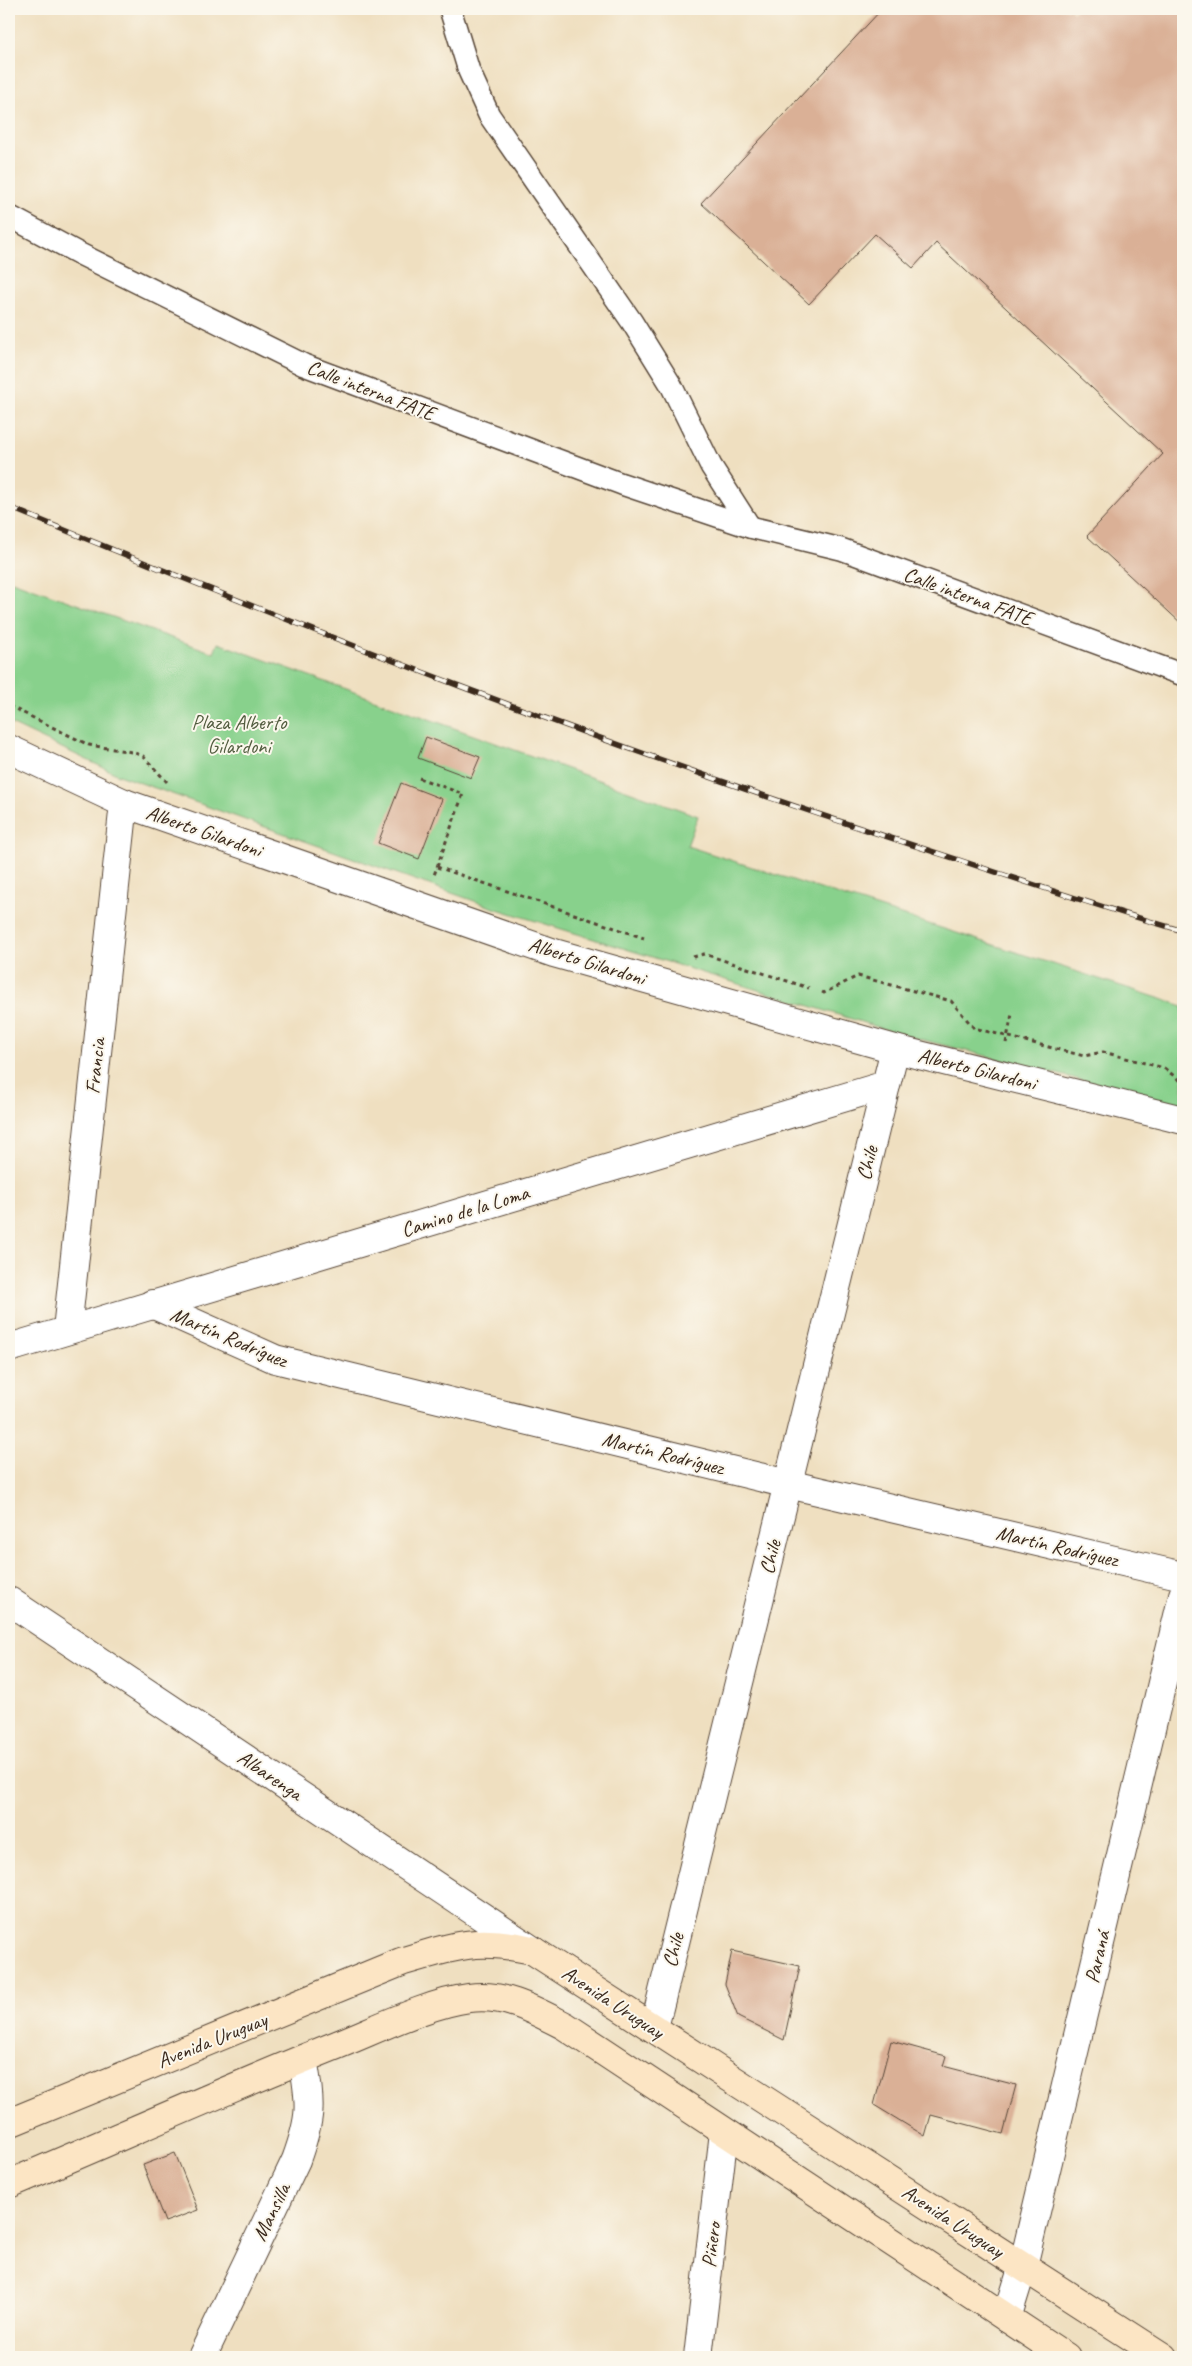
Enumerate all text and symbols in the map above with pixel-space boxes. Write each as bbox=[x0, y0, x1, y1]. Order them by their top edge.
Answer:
street label: Calle interna FATE bbox=[303, 354, 441, 427]
street label: Calle interna FATE bbox=[900, 561, 1038, 632]
park label: Plaza Alberto Gilardoni bbox=[192, 709, 288, 759]
street label: Alberto Gilardoni bbox=[143, 799, 268, 864]
street label: Alberto Gilardoni bbox=[526, 931, 651, 992]
street label: Francia bbox=[79, 1035, 111, 1095]
street label: Alberto Gilardoni bbox=[915, 1042, 1042, 1097]
street label: Chile bbox=[850, 1142, 884, 1183]
street label: Camino de la Loma bbox=[398, 1179, 534, 1243]
street label: Martín Rodríguez bbox=[167, 1301, 293, 1374]
street label: Martín Rodríguez bbox=[600, 1425, 729, 1481]
street label: Martín Rodríguez bbox=[994, 1519, 1123, 1573]
street label: Chile bbox=[753, 1536, 787, 1577]
street label: Albarenga bbox=[233, 1744, 309, 1807]
street label: Paraná bbox=[1078, 1927, 1116, 1986]
street label: Chile bbox=[656, 1929, 690, 1970]
street label: Avenida Uruguay bbox=[557, 1959, 670, 2046]
street label: Avenida Uruguay bbox=[153, 2005, 272, 2074]
street label: Mansilla bbox=[246, 2177, 297, 2245]
street label: Avenida Uruguay bbox=[897, 2178, 1010, 2265]
street label: Piñero bbox=[695, 2218, 727, 2269]

